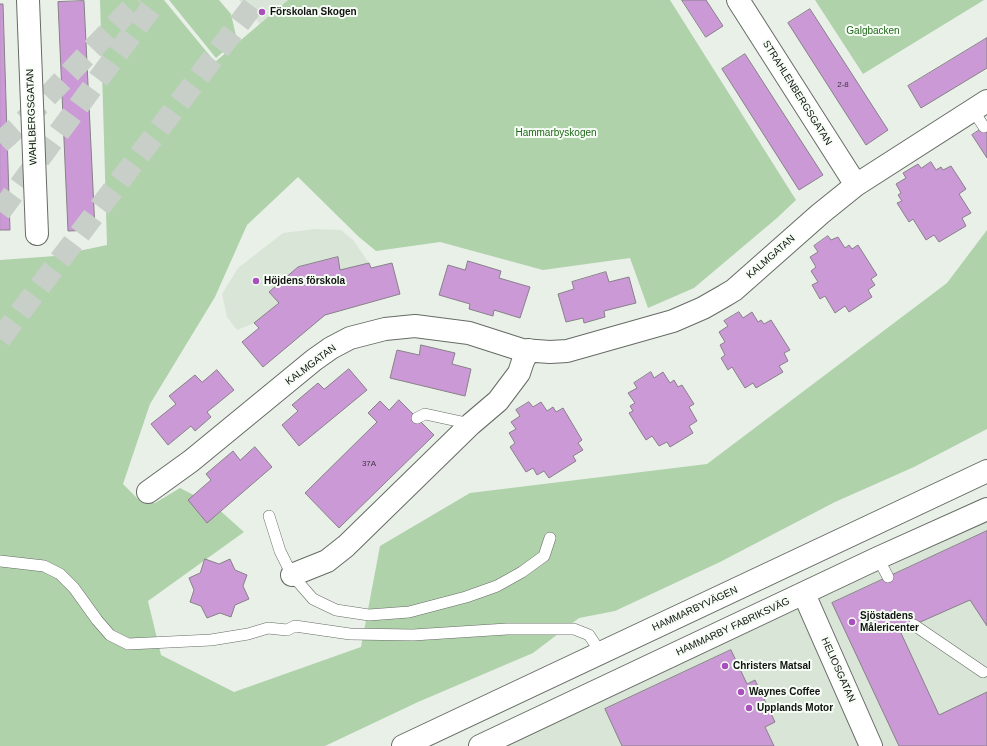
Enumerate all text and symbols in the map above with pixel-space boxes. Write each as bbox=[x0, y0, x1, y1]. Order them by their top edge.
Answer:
place label: Förskolan Skogen bbox=[270, 6, 357, 18]
marker: Förskolan Skogen bbox=[257, 7, 267, 17]
park label: Galgbacken bbox=[846, 25, 900, 37]
street label: STRAHLENBERGSGATAN bbox=[760, 38, 834, 148]
street label: WAHLBERGSGATAN bbox=[24, 69, 40, 165]
house number: 2-8 bbox=[837, 80, 849, 90]
park label: Hammarbyskogen bbox=[515, 127, 597, 139]
street label: KALMGATAN bbox=[744, 233, 798, 281]
place label: Höjdens förskola bbox=[264, 275, 345, 287]
marker: Höjdens förskola bbox=[251, 276, 261, 286]
street label: KALMGATAN bbox=[283, 342, 339, 388]
house number: 37A bbox=[362, 459, 376, 469]
street label: HAMMARBYVÄGEN bbox=[650, 584, 740, 634]
street label: HAMMARBY FABRIKSVÄG bbox=[674, 595, 792, 659]
place label: Sjöstadens Målericenter bbox=[860, 610, 919, 634]
marker: Sjöstadens Målericenter bbox=[847, 617, 857, 627]
street label: HELIOSGATAN bbox=[818, 636, 858, 704]
place label: Christers Matsal bbox=[733, 660, 811, 672]
marker: Christers Matsal bbox=[720, 661, 730, 671]
place label: Waynes Coffee bbox=[749, 686, 820, 698]
marker: Waynes Coffee bbox=[736, 687, 746, 697]
place label: Upplands Motor bbox=[757, 702, 833, 714]
marker: Upplands Motor bbox=[744, 703, 754, 713]

